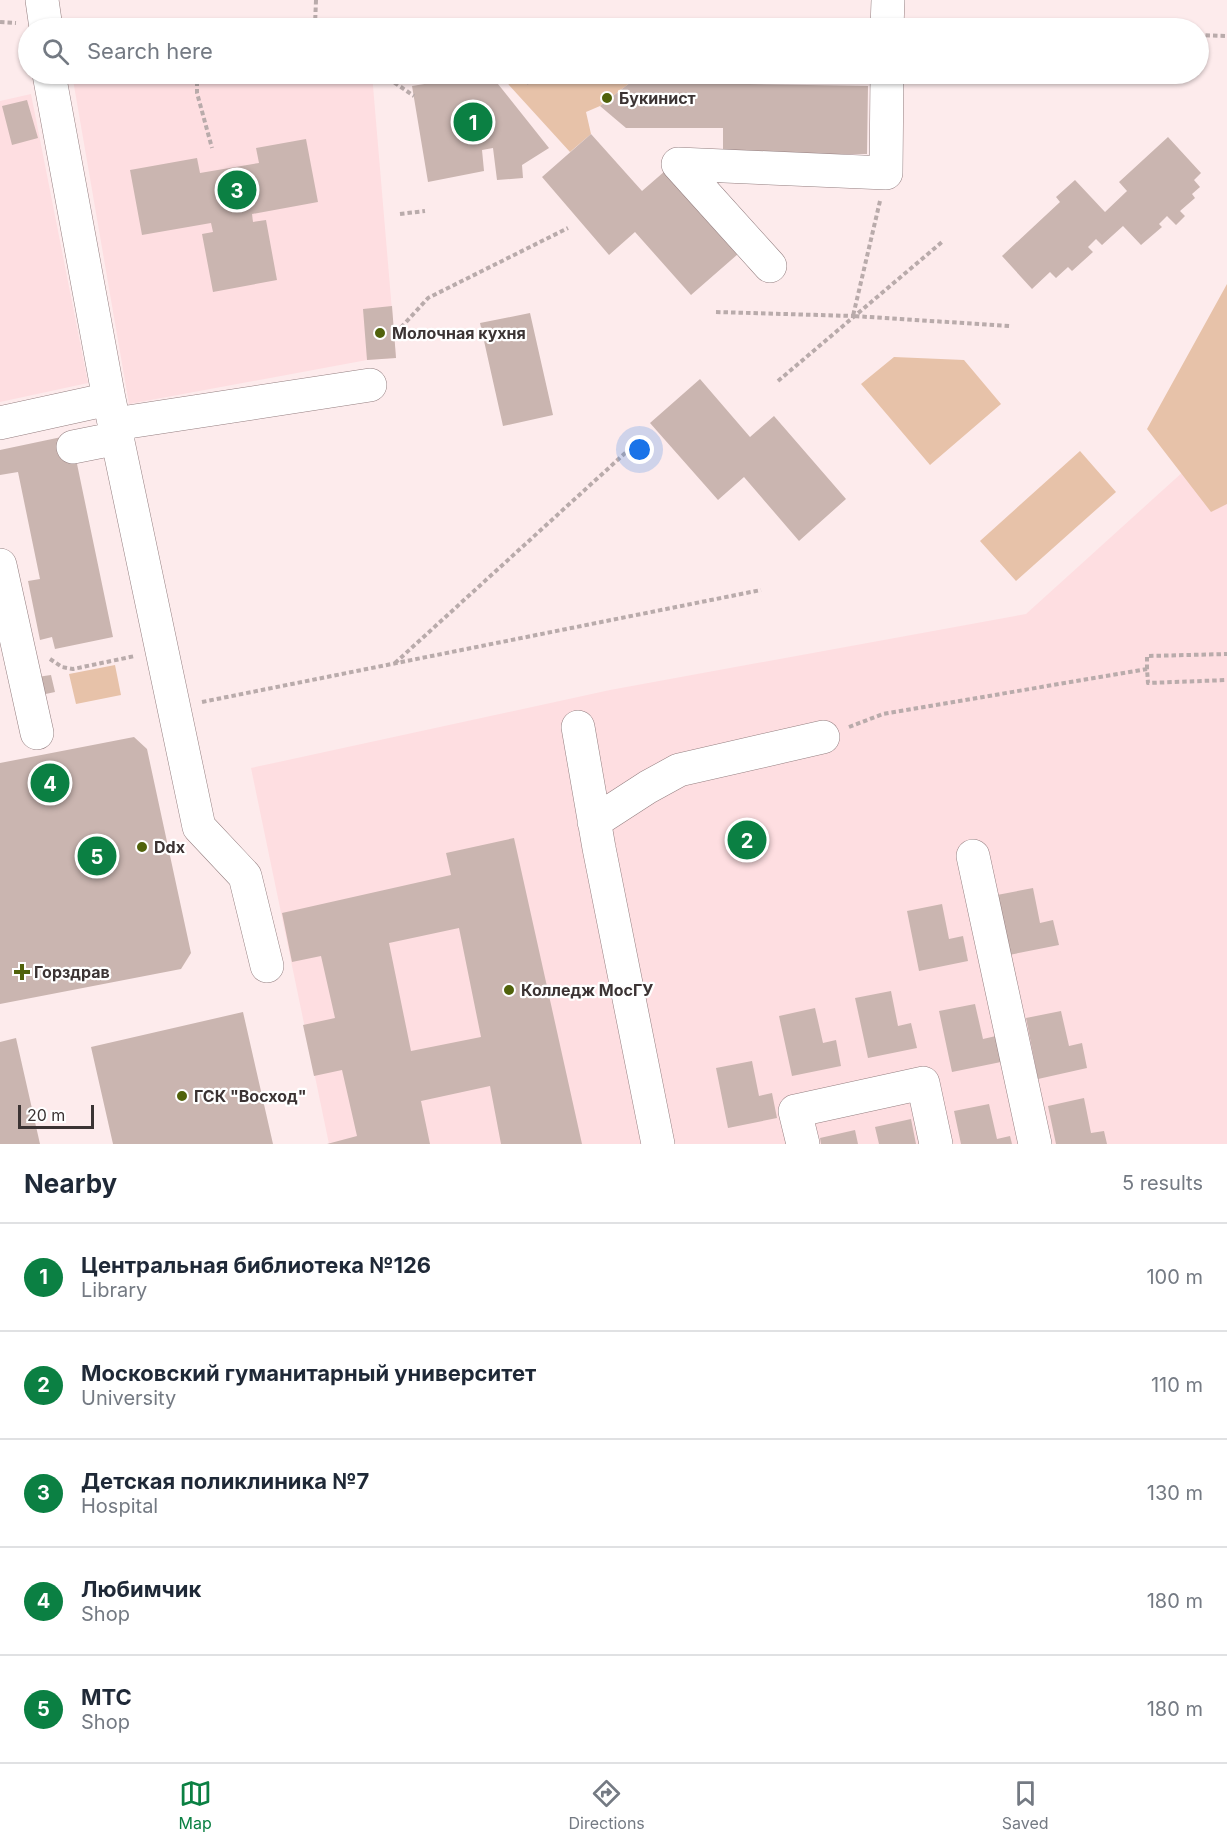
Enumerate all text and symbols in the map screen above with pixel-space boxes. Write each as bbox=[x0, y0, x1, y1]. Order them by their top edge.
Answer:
search box bbox=[18, 18, 1209, 84]
icon: search bbox=[39, 35, 72, 68]
text: Search here bbox=[87, 38, 213, 64]
place label: Букинист bbox=[619, 88, 696, 108]
marker: Букинист bbox=[600, 91, 614, 105]
pin: 1 bbox=[454, 100, 492, 144]
pin: 3 bbox=[218, 168, 256, 213]
place label: Молочная кухня bbox=[392, 323, 526, 343]
marker: Молочная кухня bbox=[373, 326, 387, 340]
your location bbox=[625, 435, 654, 464]
pin: 4 bbox=[31, 760, 70, 806]
pin: 2 bbox=[728, 818, 766, 862]
pin: 5 bbox=[78, 834, 116, 878]
place label: Ddx bbox=[154, 837, 185, 857]
marker: Ddx bbox=[135, 840, 149, 854]
place label: Горздрав bbox=[34, 962, 110, 982]
marker: Горздрав bbox=[15, 965, 29, 979]
place label: Колледж МосГУ bbox=[521, 980, 653, 1000]
marker: Колледж МосГУ bbox=[502, 983, 516, 997]
place label: ГСК "Восход" bbox=[194, 1086, 307, 1106]
marker: ГСК "Восход" bbox=[175, 1089, 189, 1103]
scale bar bbox=[18, 1102, 94, 1130]
text: 20 m bbox=[27, 1105, 65, 1125]
text: Nearby bbox=[24, 1168, 117, 1199]
text: 5 results bbox=[1122, 1171, 1203, 1195]
text: Центральная библиотека №126 bbox=[81, 1252, 431, 1278]
text: 1 bbox=[39, 1265, 48, 1289]
text: 100 m bbox=[1146, 1265, 1203, 1289]
text: Library bbox=[81, 1278, 147, 1302]
text: Московский гуманитарный университет bbox=[81, 1360, 536, 1386]
text: 2 bbox=[37, 1373, 50, 1397]
text: 110 m bbox=[1151, 1373, 1203, 1397]
text: University bbox=[81, 1386, 176, 1410]
text: Детская поликлиника №7 bbox=[81, 1468, 369, 1494]
text: 3 bbox=[37, 1481, 50, 1505]
text: 130 m bbox=[1147, 1481, 1203, 1505]
text: Hospital bbox=[81, 1494, 158, 1518]
text: Любимчик bbox=[81, 1576, 201, 1602]
text: 4 bbox=[37, 1589, 50, 1613]
text: 180 m bbox=[1147, 1589, 1203, 1613]
text: Shop bbox=[81, 1602, 130, 1626]
text: МТС bbox=[81, 1684, 132, 1710]
text: 5 bbox=[37, 1697, 50, 1721]
text: 180 m bbox=[1147, 1697, 1203, 1721]
text: Shop bbox=[81, 1710, 130, 1734]
tab: Map bbox=[178, 1777, 212, 1833]
tab: Directions bbox=[569, 1777, 645, 1833]
tab: Saved bbox=[1002, 1777, 1049, 1833]

